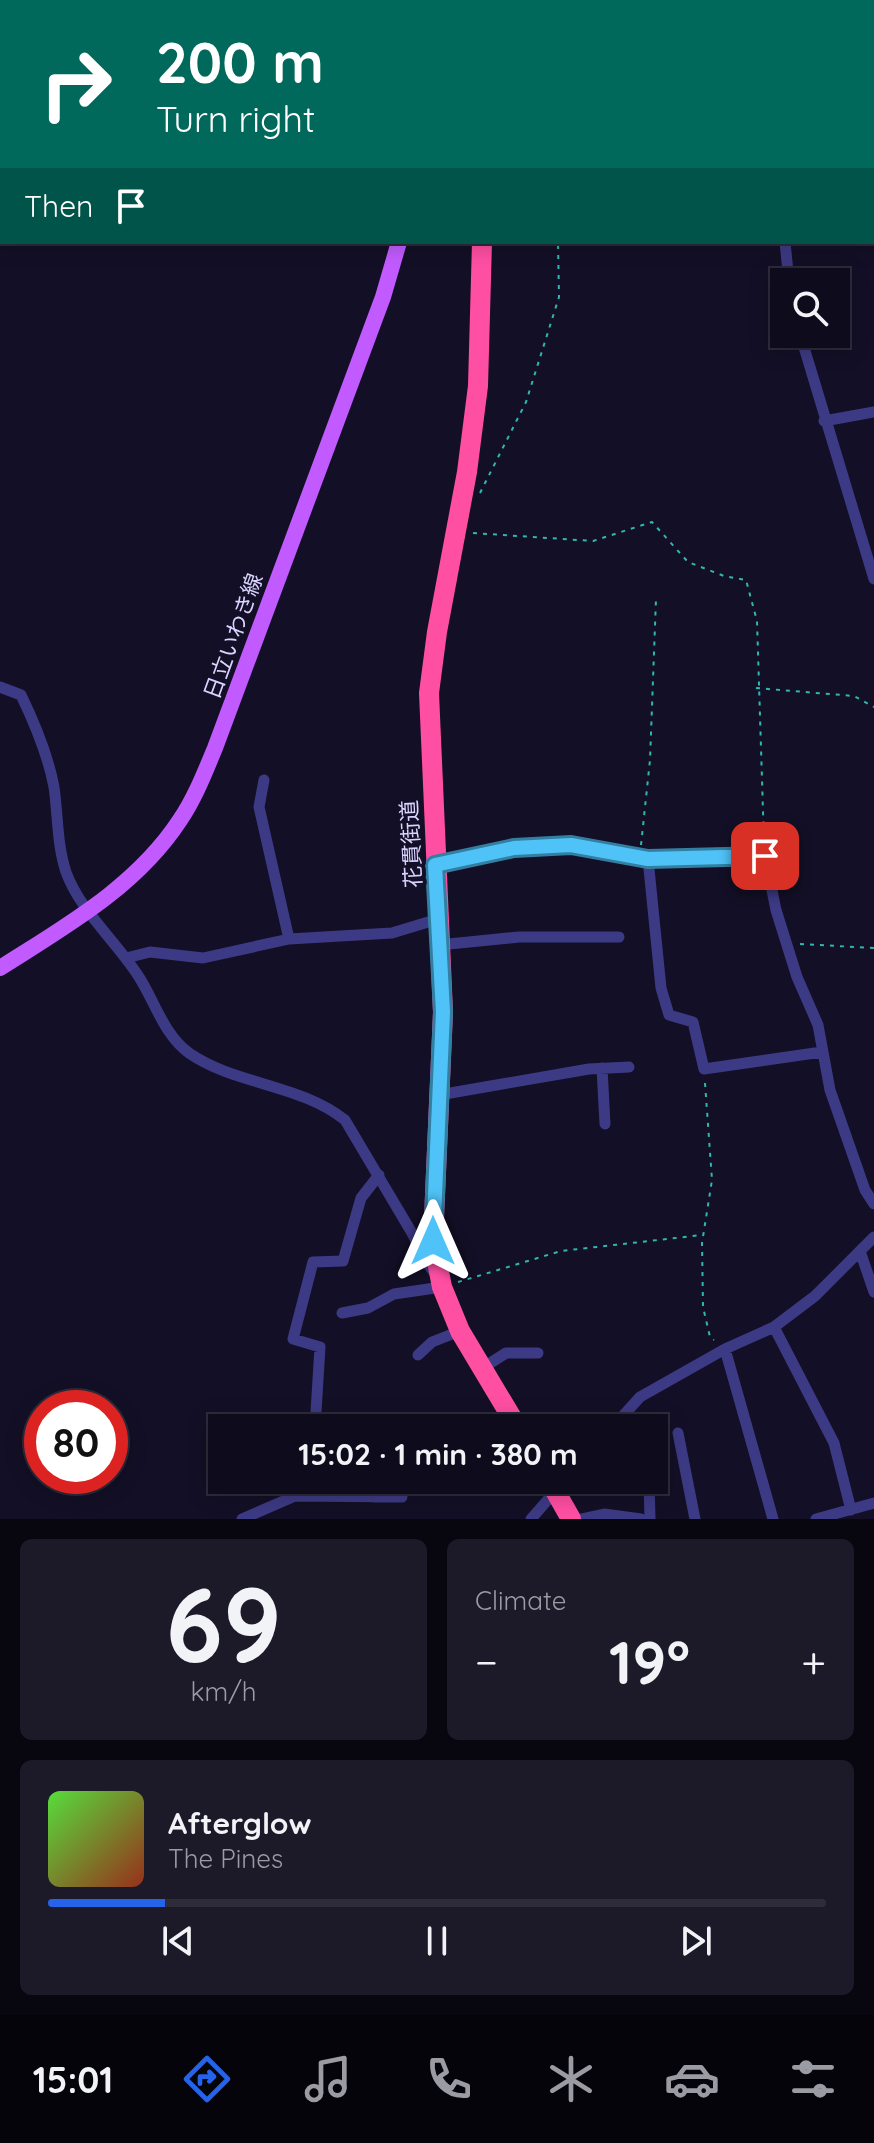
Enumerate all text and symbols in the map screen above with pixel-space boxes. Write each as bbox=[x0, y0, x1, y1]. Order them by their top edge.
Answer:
text: 200 m bbox=[156, 27, 324, 97]
icon: right bbox=[24, 32, 128, 136]
text: Turn right bbox=[156, 96, 315, 141]
icon: arrive bbox=[109, 184, 153, 228]
text: Then bbox=[24, 187, 93, 225]
map controls bbox=[770, 268, 850, 348]
button: search bbox=[770, 268, 850, 348]
street label: 日立いわき線 bbox=[197, 569, 269, 703]
street label: 花貫街道 bbox=[395, 799, 427, 889]
pin bbox=[731, 822, 799, 890]
icon: arrive bbox=[743, 834, 787, 878]
position arrow bbox=[391, 1199, 475, 1283]
speed limit sign: 80 bbox=[24, 1390, 128, 1494]
text: 15:02 · 1 min · 380 m bbox=[298, 1435, 578, 1473]
text: 69 bbox=[165, 1558, 282, 1688]
text: Climate bbox=[475, 1584, 566, 1617]
text: 19° bbox=[609, 1624, 690, 1699]
text: − bbox=[475, 1634, 498, 1689]
text: + bbox=[801, 1634, 826, 1689]
text: km/h bbox=[191, 1675, 256, 1708]
text: Afterglow bbox=[168, 1804, 311, 1842]
text: The Pines bbox=[168, 1842, 283, 1875]
icon: previous bbox=[156, 1919, 200, 1963]
icon: pause bbox=[415, 1919, 459, 1963]
icon: next bbox=[674, 1919, 718, 1963]
icon: directions bbox=[179, 2051, 235, 2107]
icon: music bbox=[300, 2051, 356, 2107]
icon: phone bbox=[421, 2051, 477, 2107]
icon: climate bbox=[543, 2051, 599, 2107]
icon: car bbox=[664, 2051, 720, 2107]
icon: filters bbox=[785, 2051, 841, 2107]
text: 15:01 bbox=[33, 2057, 113, 2102]

